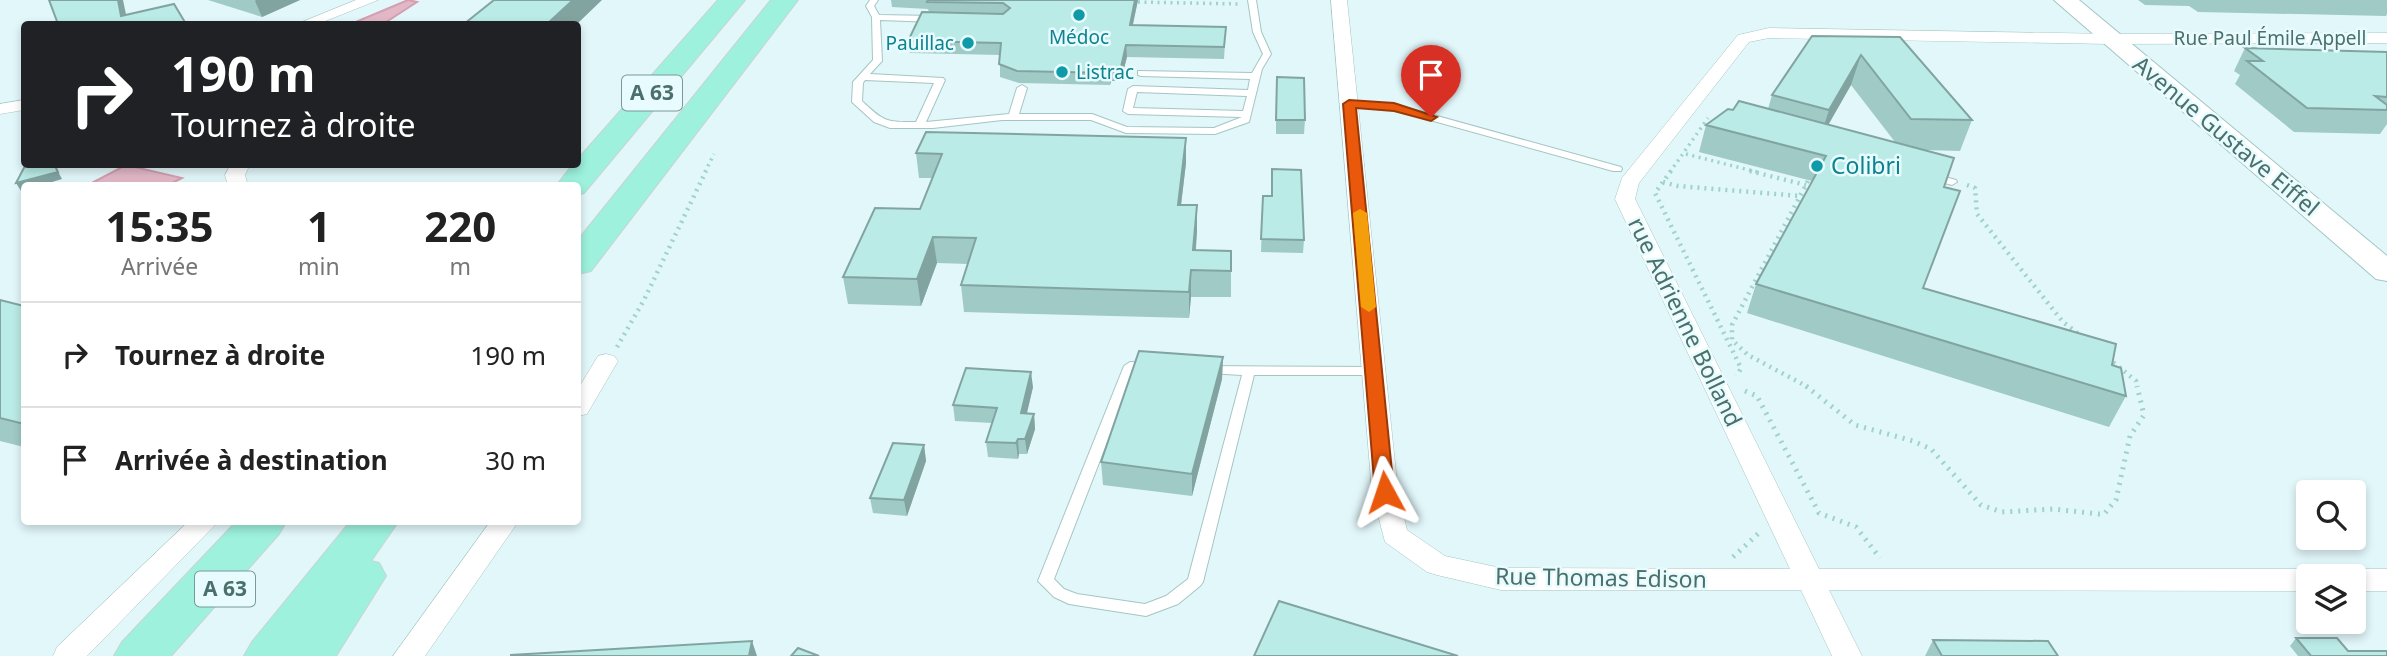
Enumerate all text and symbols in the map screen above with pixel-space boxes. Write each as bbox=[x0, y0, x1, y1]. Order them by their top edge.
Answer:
marker: Médoc bbox=[1071, 7, 1087, 23]
place label: Médoc bbox=[1049, 24, 1109, 50]
street label: Rue Paul Émile Appell bbox=[2174, 25, 2366, 51]
place label: Pauillac bbox=[886, 30, 954, 56]
marker: Pauillac bbox=[960, 35, 976, 51]
text: 190 m bbox=[171, 40, 316, 106]
pin bbox=[1401, 45, 1461, 117]
street label: Avenue Gustave Eiffel bbox=[2127, 48, 2327, 223]
icon: right bbox=[56, 49, 147, 140]
icon: arrive bbox=[1412, 56, 1450, 94]
place label: Listrac bbox=[1076, 59, 1134, 85]
marker: Listrac bbox=[1054, 64, 1070, 80]
road number: A 63 bbox=[622, 76, 682, 110]
text: Tournez à droite bbox=[171, 103, 416, 146]
place label: Colibri bbox=[1831, 149, 1901, 181]
marker: Colibri bbox=[1809, 158, 1825, 174]
text: 15:35 bbox=[106, 197, 213, 254]
text: 1 bbox=[307, 197, 331, 254]
text: 220 bbox=[424, 197, 496, 254]
street label: rue Adrienne Bolland bbox=[1621, 212, 1751, 432]
text: Arrivée bbox=[121, 250, 198, 282]
text: min bbox=[298, 250, 340, 282]
text: m bbox=[450, 250, 471, 282]
icon: right bbox=[56, 336, 94, 374]
text: Tournez à droite bbox=[115, 337, 325, 373]
text: 190 m bbox=[470, 337, 546, 373]
icon: arrive bbox=[56, 441, 94, 479]
text: Arrivée à destination bbox=[115, 442, 388, 478]
text: 30 m bbox=[485, 442, 546, 478]
position arrow bbox=[1348, 455, 1422, 529]
map controls bbox=[2296, 480, 2366, 634]
button: search bbox=[2296, 480, 2366, 550]
street label: Rue Thomas Edison bbox=[1495, 559, 1707, 595]
button: layers bbox=[2296, 564, 2366, 634]
road number: A 63 bbox=[195, 572, 255, 606]

